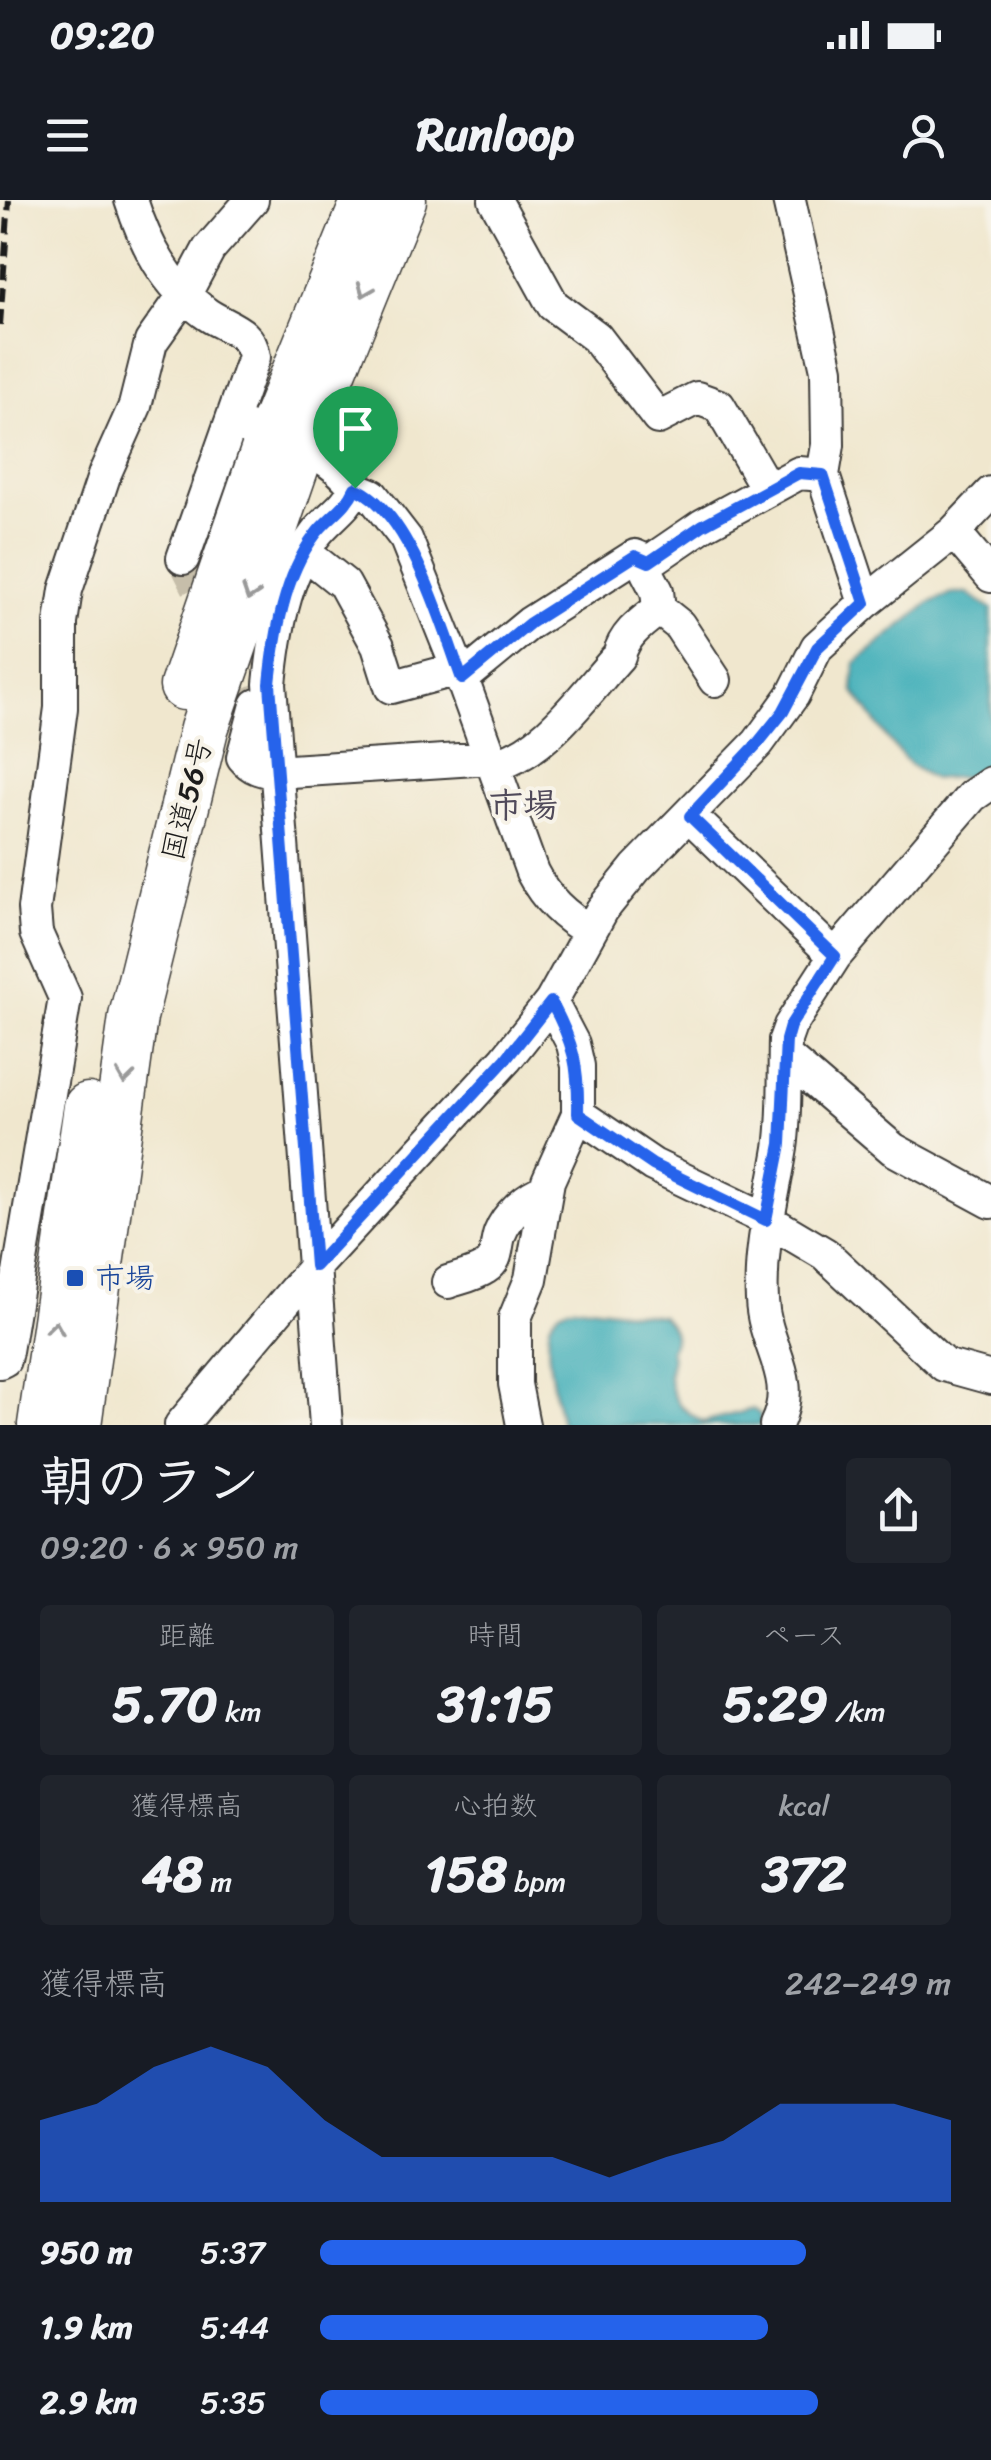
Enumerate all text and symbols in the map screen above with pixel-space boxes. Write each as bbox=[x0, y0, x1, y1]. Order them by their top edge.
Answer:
text: 09:20 bbox=[50, 2, 155, 69]
text: Runloop bbox=[417, 95, 574, 175]
icon: menu bbox=[40, 108, 95, 163]
icon: person bbox=[896, 108, 951, 163]
one-way arrow bbox=[357, 280, 377, 298]
pin bbox=[313, 386, 398, 489]
icon: arrive bbox=[328, 401, 383, 456]
one-way arrow bbox=[242, 585, 262, 602]
street label: 国道56号 bbox=[146, 732, 228, 866]
district label: 市場 bbox=[488, 774, 558, 836]
one-way arrow bbox=[115, 1070, 136, 1086]
place label: 市場 bbox=[95, 1251, 155, 1305]
marker: 市場 bbox=[64, 1267, 86, 1289]
one-way arrow bbox=[44, 1320, 65, 1337]
text: 朝のラン bbox=[40, 1433, 260, 1530]
button: share bbox=[846, 1458, 951, 1563]
text: 09:20 · 6 × 950 m bbox=[40, 1519, 298, 1576]
text: 距離 bbox=[159, 1611, 215, 1660]
text: 時間 bbox=[467, 1611, 524, 1660]
text: ペース bbox=[763, 1611, 845, 1660]
text: 5.70 bbox=[112, 1660, 218, 1749]
text: 31:15 bbox=[437, 1660, 553, 1749]
text: 5:29 bbox=[723, 1660, 828, 1749]
text: km bbox=[218, 1687, 262, 1736]
text: /km bbox=[828, 1687, 886, 1736]
text: 獲得標高 bbox=[131, 1781, 243, 1830]
text: 心拍数 bbox=[453, 1781, 538, 1830]
text: kcal bbox=[779, 1781, 830, 1830]
text: 48 bbox=[142, 1830, 203, 1919]
text: 158 bbox=[425, 1830, 507, 1919]
text: 372 bbox=[762, 1830, 847, 1919]
text: m bbox=[203, 1857, 232, 1906]
text: bpm bbox=[507, 1857, 566, 1906]
text: 獲得標高 bbox=[40, 1955, 168, 2012]
text: 242–249 m bbox=[785, 1955, 951, 2012]
text: 950 m bbox=[40, 2224, 132, 2281]
text: 5:37 bbox=[200, 2224, 265, 2281]
text: 1.9 km bbox=[40, 2299, 133, 2356]
text: 5:44 bbox=[200, 2299, 269, 2356]
text: 2.9 km bbox=[40, 2374, 138, 2431]
text: 5:35 bbox=[200, 2374, 266, 2431]

